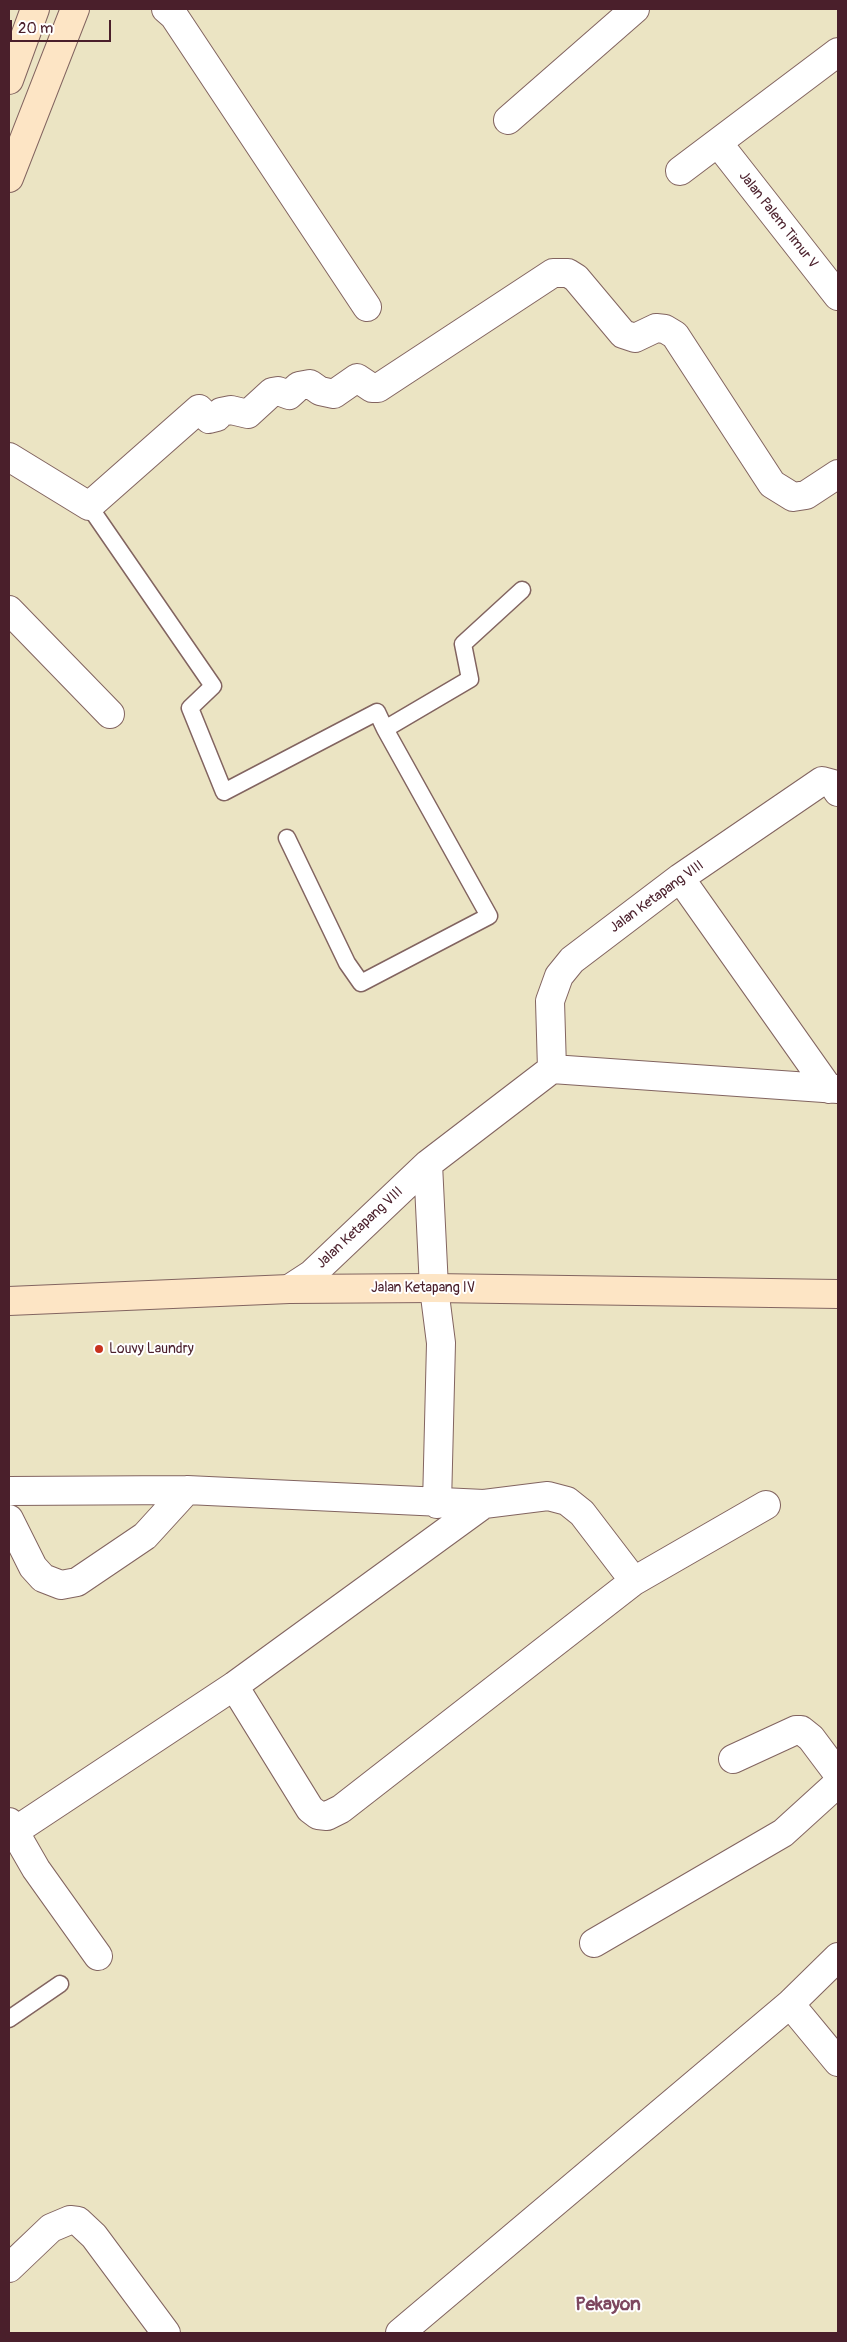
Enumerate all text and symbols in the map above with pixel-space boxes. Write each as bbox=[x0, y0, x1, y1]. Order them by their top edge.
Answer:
scale bar bbox=[12, 10, 114, 42]
text: 20 m bbox=[18, 19, 53, 38]
street label: Jalan Palem Timur V bbox=[735, 168, 821, 272]
street label: Jalan Ketapang VIII bbox=[607, 857, 707, 937]
street label: Jalan Ketapang VIII bbox=[313, 1184, 407, 1272]
street label: Jalan Ketapang IV bbox=[371, 1280, 475, 1296]
place label: Louvy Laundry bbox=[109, 1341, 194, 1357]
marker: Louvy Laundry bbox=[93, 1343, 105, 1355]
district label: Pekayon bbox=[575, 2294, 641, 2316]

